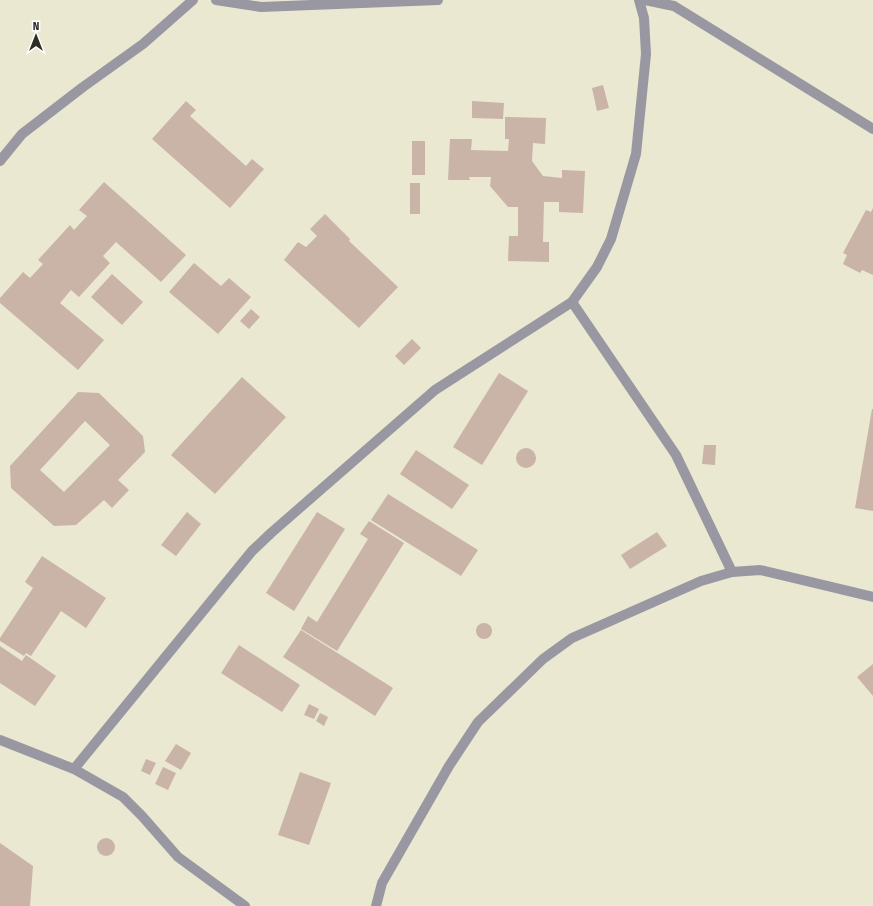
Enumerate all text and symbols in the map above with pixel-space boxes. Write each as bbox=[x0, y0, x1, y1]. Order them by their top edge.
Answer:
north arrow bbox=[16, 16, 56, 56]
text: N bbox=[33, 20, 39, 33]

